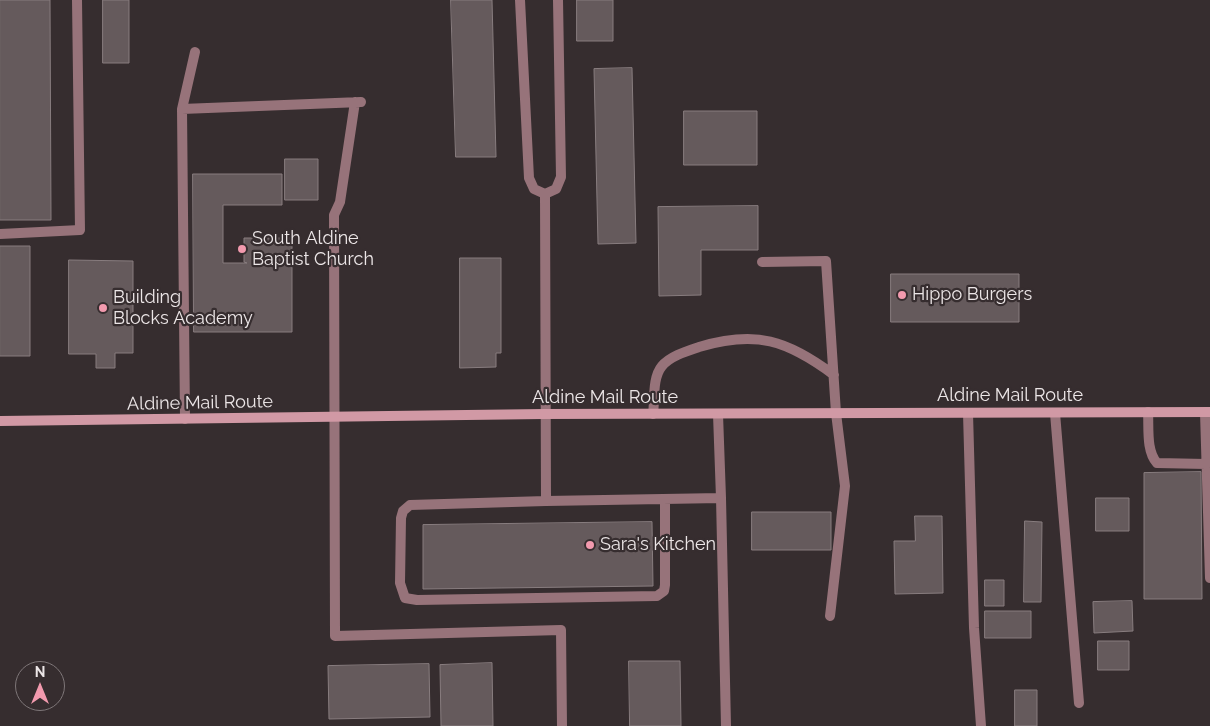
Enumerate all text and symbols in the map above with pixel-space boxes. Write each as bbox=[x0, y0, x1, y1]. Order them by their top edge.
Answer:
place label: South Aldine Baptist Church bbox=[252, 228, 374, 270]
marker: South Aldine Baptist Church bbox=[236, 243, 248, 255]
place label: Hippo Burgers bbox=[912, 284, 1032, 306]
place label: Building Blocks Academy bbox=[113, 287, 253, 330]
marker: Hippo Burgers bbox=[896, 289, 908, 301]
marker: Building Blocks Academy bbox=[97, 302, 109, 314]
street label: Aldine Mail Route bbox=[937, 385, 1083, 407]
street label: Aldine Mail Route bbox=[532, 387, 678, 409]
street label: Aldine Mail Route bbox=[127, 391, 273, 415]
place label: Sara's Kitchen bbox=[600, 534, 716, 556]
marker: Sara's Kitchen bbox=[584, 539, 596, 551]
north arrow bbox=[15, 661, 65, 711]
text: N bbox=[35, 664, 45, 680]

